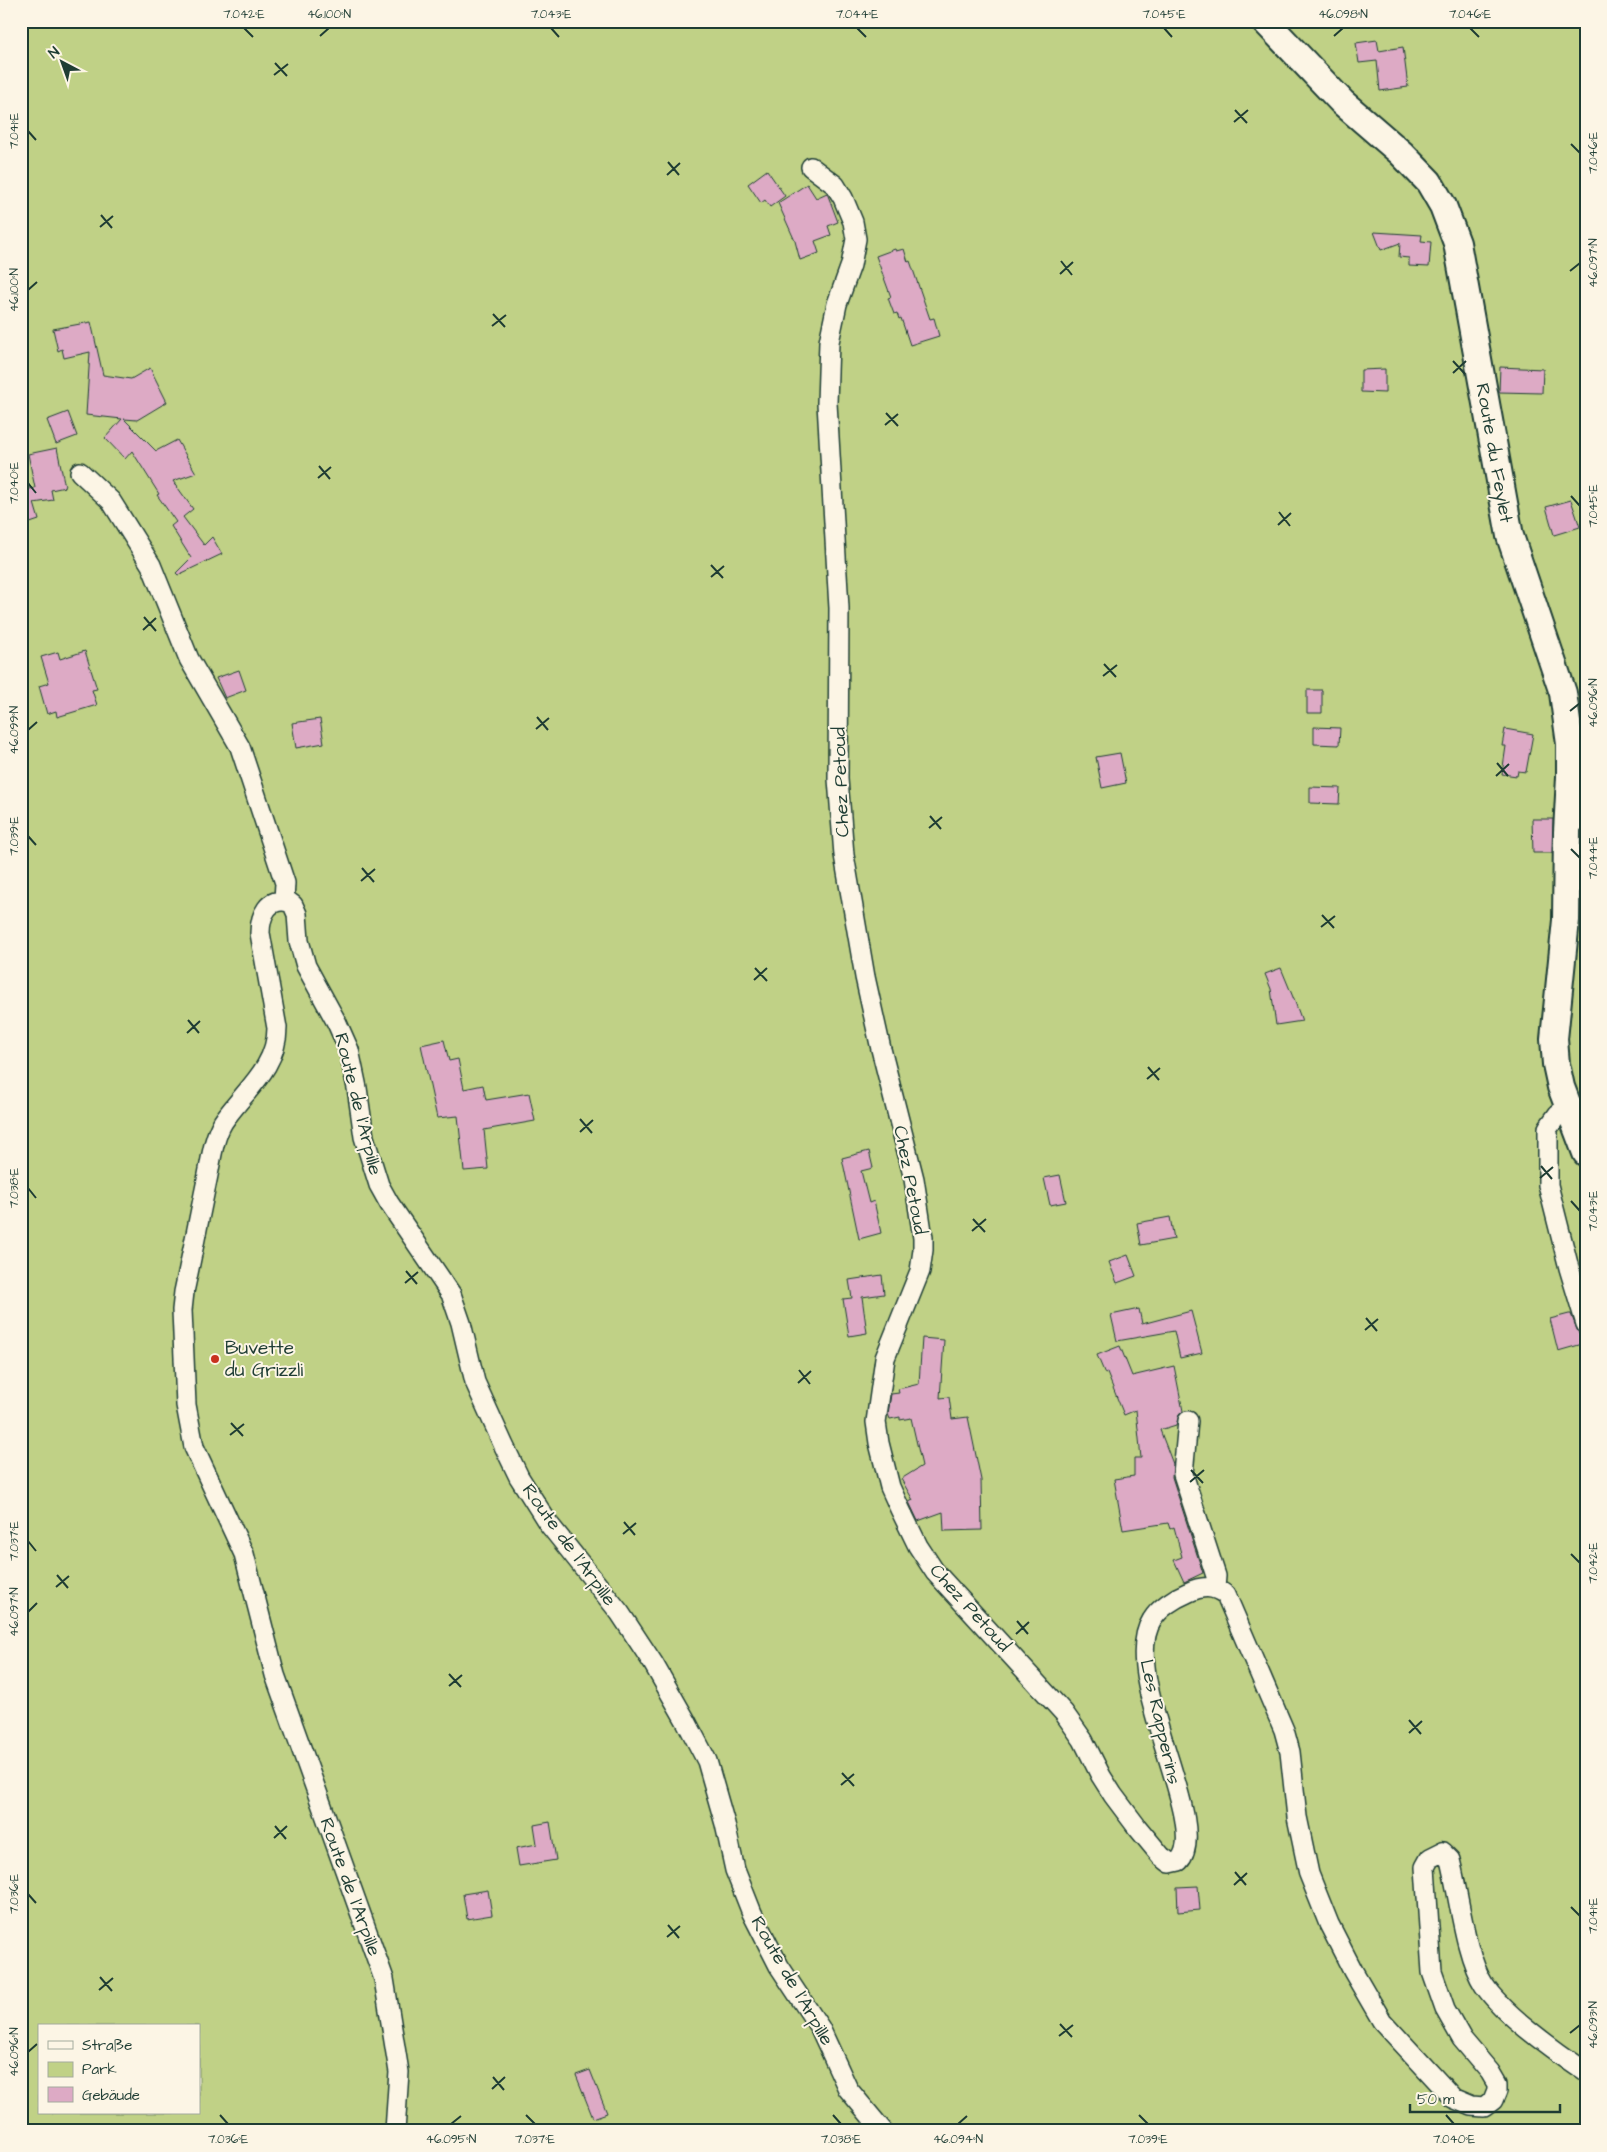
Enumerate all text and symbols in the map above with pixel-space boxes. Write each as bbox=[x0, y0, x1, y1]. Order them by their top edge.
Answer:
text: 7.042°E bbox=[223, 6, 265, 23]
text: 46.100°N bbox=[307, 6, 352, 23]
text: 7.043°E bbox=[531, 6, 571, 23]
text: 7.044°E bbox=[836, 6, 878, 23]
text: 7.045°E bbox=[1142, 6, 1186, 23]
text: 46.098°N bbox=[1318, 6, 1368, 23]
text: 7.046°E bbox=[1449, 6, 1491, 23]
north arrow bbox=[38, 38, 88, 88]
text: N bbox=[44, 42, 64, 63]
text: 7.041°E bbox=[6, 113, 23, 149]
text: 7.046°E bbox=[1585, 132, 1602, 174]
text: 46.097°N bbox=[1585, 238, 1602, 288]
text: 46.100°N bbox=[6, 267, 23, 312]
street label: Route du Feylet bbox=[1467, 381, 1520, 525]
text: 7.040°E bbox=[6, 462, 23, 504]
text: 7.045°E bbox=[1585, 484, 1602, 528]
text: 46.096°N bbox=[1585, 678, 1602, 728]
text: 46.099°N bbox=[6, 705, 23, 754]
street label: Chez Petoud bbox=[826, 726, 856, 838]
text: 7.039°E bbox=[6, 816, 23, 856]
text: 7.044°E bbox=[1585, 837, 1602, 879]
street label: Route de l'Arpille bbox=[327, 1030, 389, 1178]
street label: Chez Petoud bbox=[886, 1123, 934, 1237]
text: 7.038°E bbox=[6, 1168, 23, 1208]
text: 7.043°E bbox=[1585, 1191, 1602, 1231]
place label: Buvette du Grizzli bbox=[225, 1335, 303, 1384]
marker: Buvette du Grizzli bbox=[209, 1353, 221, 1365]
street label: Route de l'Arpille bbox=[515, 1478, 623, 1612]
text: 7.037°E bbox=[6, 1521, 23, 1561]
text: 7.042°E bbox=[1585, 1542, 1602, 1584]
street label: Chez Petoud bbox=[923, 1558, 1017, 1658]
text: 46.097°N bbox=[6, 1587, 23, 1637]
street label: Les Rapperins bbox=[1132, 1657, 1188, 1787]
street label: Route de l'Arpille bbox=[312, 1814, 388, 1960]
text: 7.036°E bbox=[6, 1874, 23, 1914]
text: 7.041°E bbox=[1585, 1898, 1602, 1934]
street label: Route de l'Arpille bbox=[744, 1911, 840, 2051]
text: 46.093°N bbox=[1585, 2001, 1602, 2049]
legend bbox=[38, 2024, 200, 2114]
text: 46.096°N bbox=[6, 2027, 23, 2077]
text: Straße bbox=[82, 2035, 132, 2056]
text: Park bbox=[82, 2059, 117, 2080]
scale bar bbox=[1410, 2082, 1560, 2114]
text: Gebäude bbox=[82, 2085, 140, 2106]
text: 50 m bbox=[1417, 2089, 1455, 2110]
text: 7.036°E bbox=[208, 2131, 248, 2148]
text: 46.095°N bbox=[426, 2131, 477, 2148]
text: 7.037°E bbox=[515, 2131, 555, 2148]
text: 7.038°E bbox=[821, 2131, 861, 2148]
text: 46.094°N bbox=[933, 2131, 984, 2148]
text: 7.039°E bbox=[1128, 2131, 1168, 2148]
text: 7.040°E bbox=[1433, 2131, 1475, 2148]

